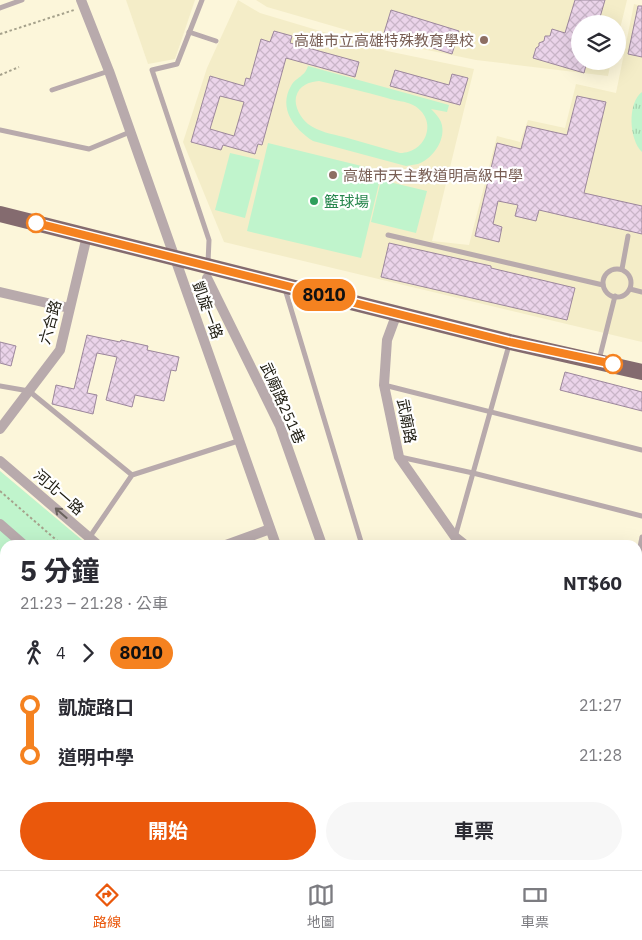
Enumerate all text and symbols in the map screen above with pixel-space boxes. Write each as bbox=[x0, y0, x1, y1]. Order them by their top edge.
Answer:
map controls bbox=[571, 15, 626, 70]
button: layers bbox=[571, 15, 626, 70]
place label: 高雄市立高雄特殊教育學校 bbox=[294, 31, 474, 50]
marker: 高雄市立高雄特殊教育學校 bbox=[478, 34, 490, 46]
place label: 高雄市天主教道明高級中學 bbox=[343, 166, 523, 185]
marker: 高雄市天主教道明高級中學 bbox=[327, 169, 339, 181]
place label: 籃球場 bbox=[324, 192, 369, 211]
marker: 籃球場 bbox=[308, 195, 320, 207]
unlabelled marker bbox=[26, 213, 46, 233]
street label: 凱旋一路 bbox=[189, 279, 227, 341]
line badge: 8010 bbox=[289, 279, 359, 311]
text: 8010 bbox=[302, 283, 346, 306]
street label: 六合路 bbox=[35, 298, 65, 346]
unlabelled marker bbox=[603, 354, 623, 374]
street label: 武廟路251巷 bbox=[257, 359, 309, 447]
street label: 武廟路 bbox=[393, 397, 421, 445]
street label: 河北一路 bbox=[30, 465, 88, 519]
one-way arrow bbox=[54, 508, 67, 519]
text: 5 分鐘 bbox=[20, 552, 99, 589]
text: NT$60 bbox=[563, 571, 622, 595]
text: 21:23 – 21:28 · 公車 bbox=[20, 593, 168, 613]
icon: walk bbox=[20, 639, 48, 667]
icon: forward bbox=[74, 639, 102, 667]
text: 8010 bbox=[120, 641, 163, 664]
text: 4 bbox=[56, 643, 66, 663]
text: 凱旋路口 bbox=[58, 695, 134, 719]
text: 21:27 bbox=[579, 695, 622, 715]
text: 道明中學 bbox=[58, 745, 134, 769]
text: 21:28 bbox=[579, 745, 622, 765]
button: 開始 bbox=[20, 802, 316, 860]
button: 車票 bbox=[326, 802, 622, 860]
tab: 路線 bbox=[93, 881, 121, 931]
tab: 地圖 bbox=[307, 881, 335, 931]
tab: 車票 bbox=[521, 881, 549, 931]

